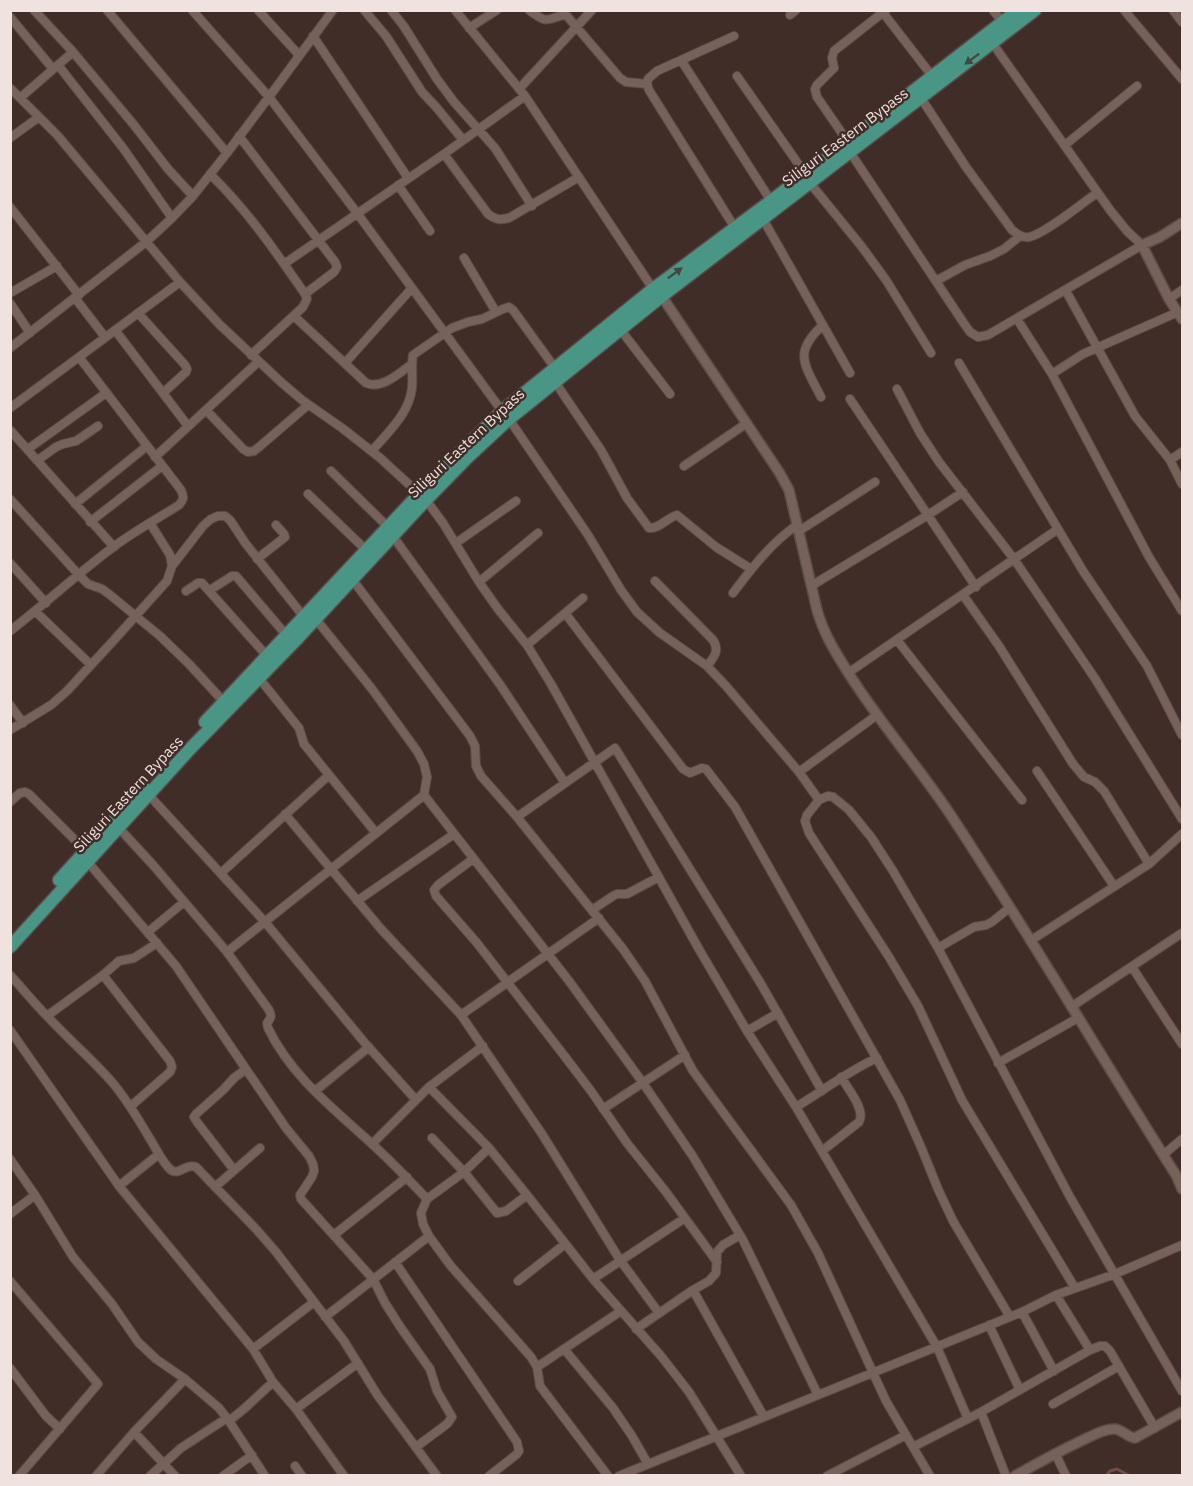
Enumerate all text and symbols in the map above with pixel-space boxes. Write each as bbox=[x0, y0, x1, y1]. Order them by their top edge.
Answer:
one-way arrow bbox=[965, 53, 980, 65]
street label: Siliguri Eastern Bypass bbox=[778, 83, 912, 191]
one-way arrow bbox=[666, 267, 682, 279]
street label: Siliguri Eastern Bypass bbox=[404, 384, 528, 502]
street label: Siliguri Eastern Bypass bbox=[69, 732, 187, 856]

